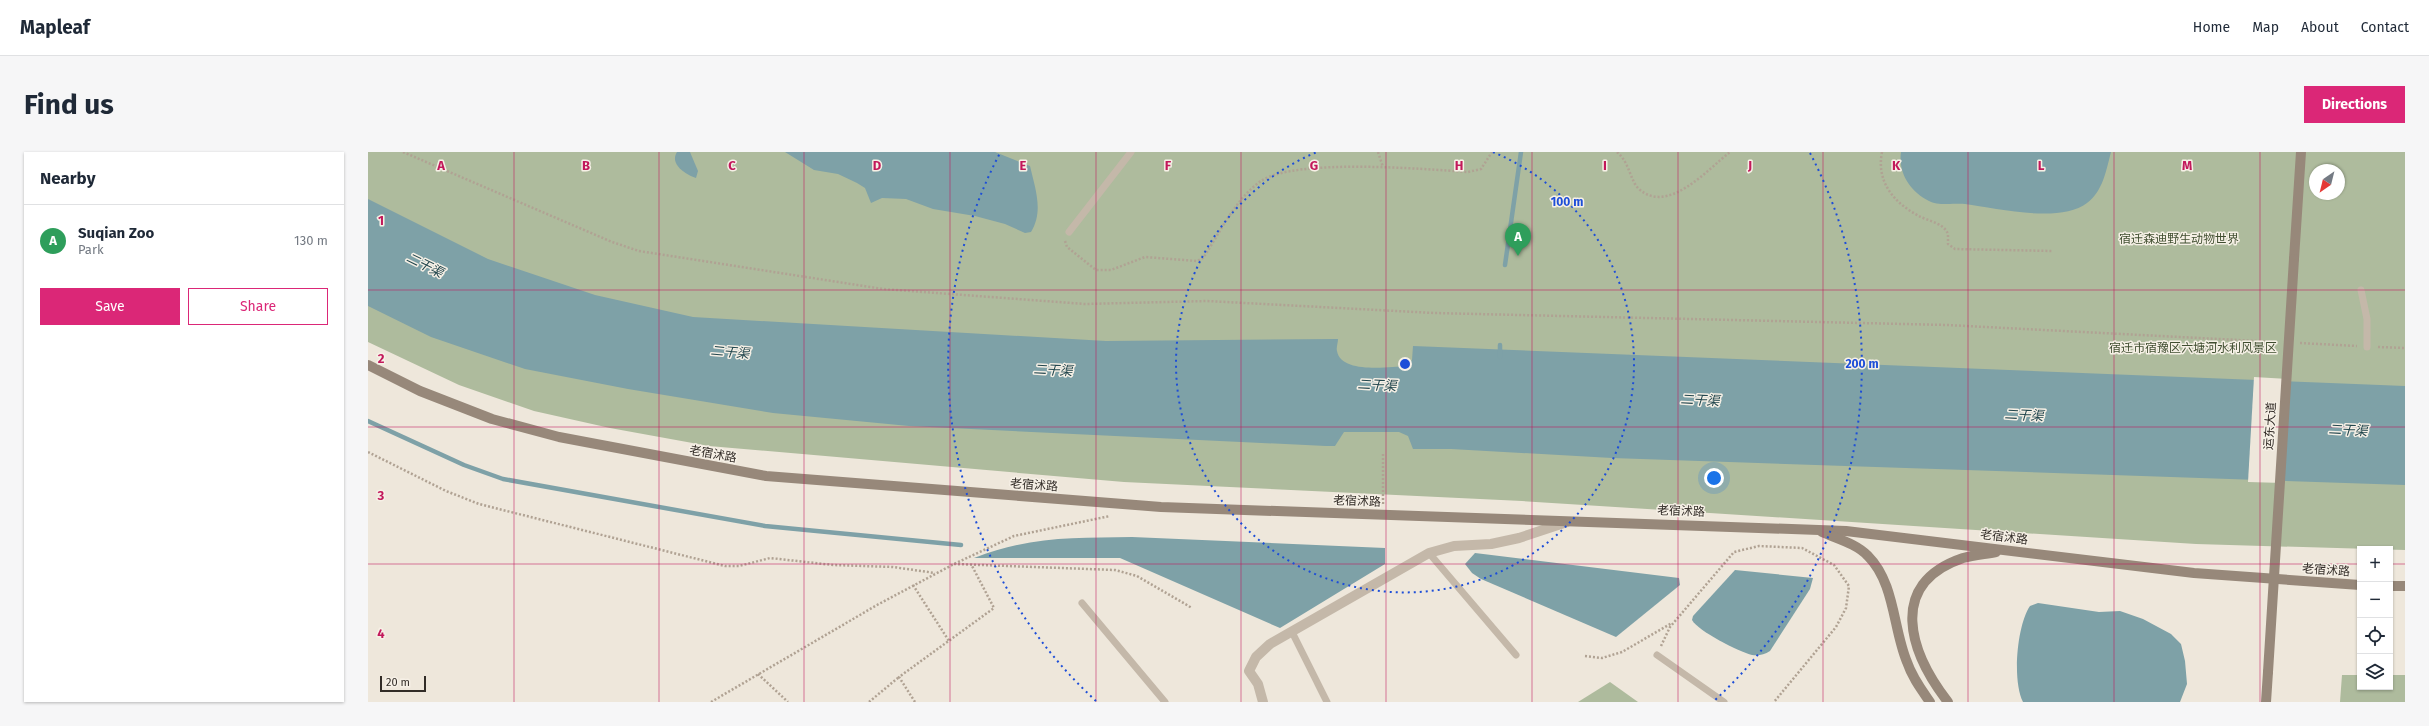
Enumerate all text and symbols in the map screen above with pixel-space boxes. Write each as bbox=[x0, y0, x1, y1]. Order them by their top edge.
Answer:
text: Mapleaf bbox=[20, 16, 90, 39]
text: Home bbox=[2193, 19, 2230, 36]
text: Map bbox=[2252, 19, 2279, 36]
text: About bbox=[2301, 19, 2339, 36]
text: Contact bbox=[2361, 19, 2409, 36]
button: Directions bbox=[2304, 86, 2405, 123]
text: Find us bbox=[24, 88, 114, 121]
text: A bbox=[436, 158, 445, 173]
text: B bbox=[582, 158, 590, 173]
text: C bbox=[728, 158, 736, 173]
text: D bbox=[873, 158, 882, 173]
text: E bbox=[1020, 158, 1027, 173]
text: F bbox=[1165, 158, 1172, 173]
text: G bbox=[1310, 158, 1318, 173]
text: H bbox=[1455, 158, 1463, 173]
text: I bbox=[1603, 158, 1607, 173]
text: J bbox=[1747, 158, 1752, 173]
text: K bbox=[1892, 158, 1901, 173]
text: L bbox=[2038, 158, 2045, 173]
text: M bbox=[2182, 158, 2192, 173]
north arrow bbox=[2309, 164, 2345, 200]
text: Nearby bbox=[40, 168, 95, 189]
text: 100 m bbox=[1551, 195, 1583, 209]
text: 1 bbox=[378, 213, 384, 228]
pin: A bbox=[1505, 223, 1531, 256]
text: Suqian Zoo bbox=[78, 224, 154, 242]
park label: 宿迁森迪野生动物世界 bbox=[2119, 232, 2239, 246]
text: A bbox=[49, 233, 57, 248]
text: 130 m bbox=[294, 233, 328, 248]
text: Park bbox=[78, 242, 104, 257]
water label: 二干渠 bbox=[404, 250, 448, 281]
button: Save bbox=[40, 288, 180, 325]
button: Share bbox=[188, 288, 328, 325]
park label: 宿迁市宿豫区六塘河水利风景区 bbox=[2109, 341, 2277, 355]
water label: 二干渠 bbox=[710, 343, 752, 361]
text: 2 bbox=[378, 351, 385, 366]
centre of rings bbox=[1398, 357, 1412, 371]
text: 200 m bbox=[1845, 357, 1879, 371]
water label: 二干渠 bbox=[1033, 361, 1075, 379]
water label: 二干渠 bbox=[1357, 376, 1399, 394]
water label: 二干渠 bbox=[1680, 391, 1722, 409]
street label: 运东大道 bbox=[2261, 402, 2279, 450]
water label: 二干渠 bbox=[2004, 406, 2046, 424]
water label: 二干渠 bbox=[2328, 421, 2370, 439]
street label: 老宿沭路 bbox=[688, 443, 738, 465]
your location bbox=[1704, 468, 1724, 488]
street label: 老宿沭路 bbox=[1010, 476, 1058, 494]
text: 3 bbox=[377, 488, 385, 503]
street label: 老宿沭路 bbox=[1333, 493, 1381, 509]
street label: 老宿沭路 bbox=[1657, 503, 1705, 519]
street label: 老宿沭路 bbox=[1979, 527, 2029, 547]
map controls bbox=[2357, 546, 2393, 690]
button: + bbox=[2357, 546, 2393, 582]
street label: 老宿沭路 bbox=[2302, 561, 2350, 579]
button: − bbox=[2357, 582, 2393, 618]
button: locate bbox=[2357, 618, 2393, 654]
text: 4 bbox=[377, 626, 385, 641]
button: layers bbox=[2357, 654, 2393, 690]
scale bar bbox=[380, 674, 426, 693]
text: 20 m bbox=[386, 676, 410, 689]

